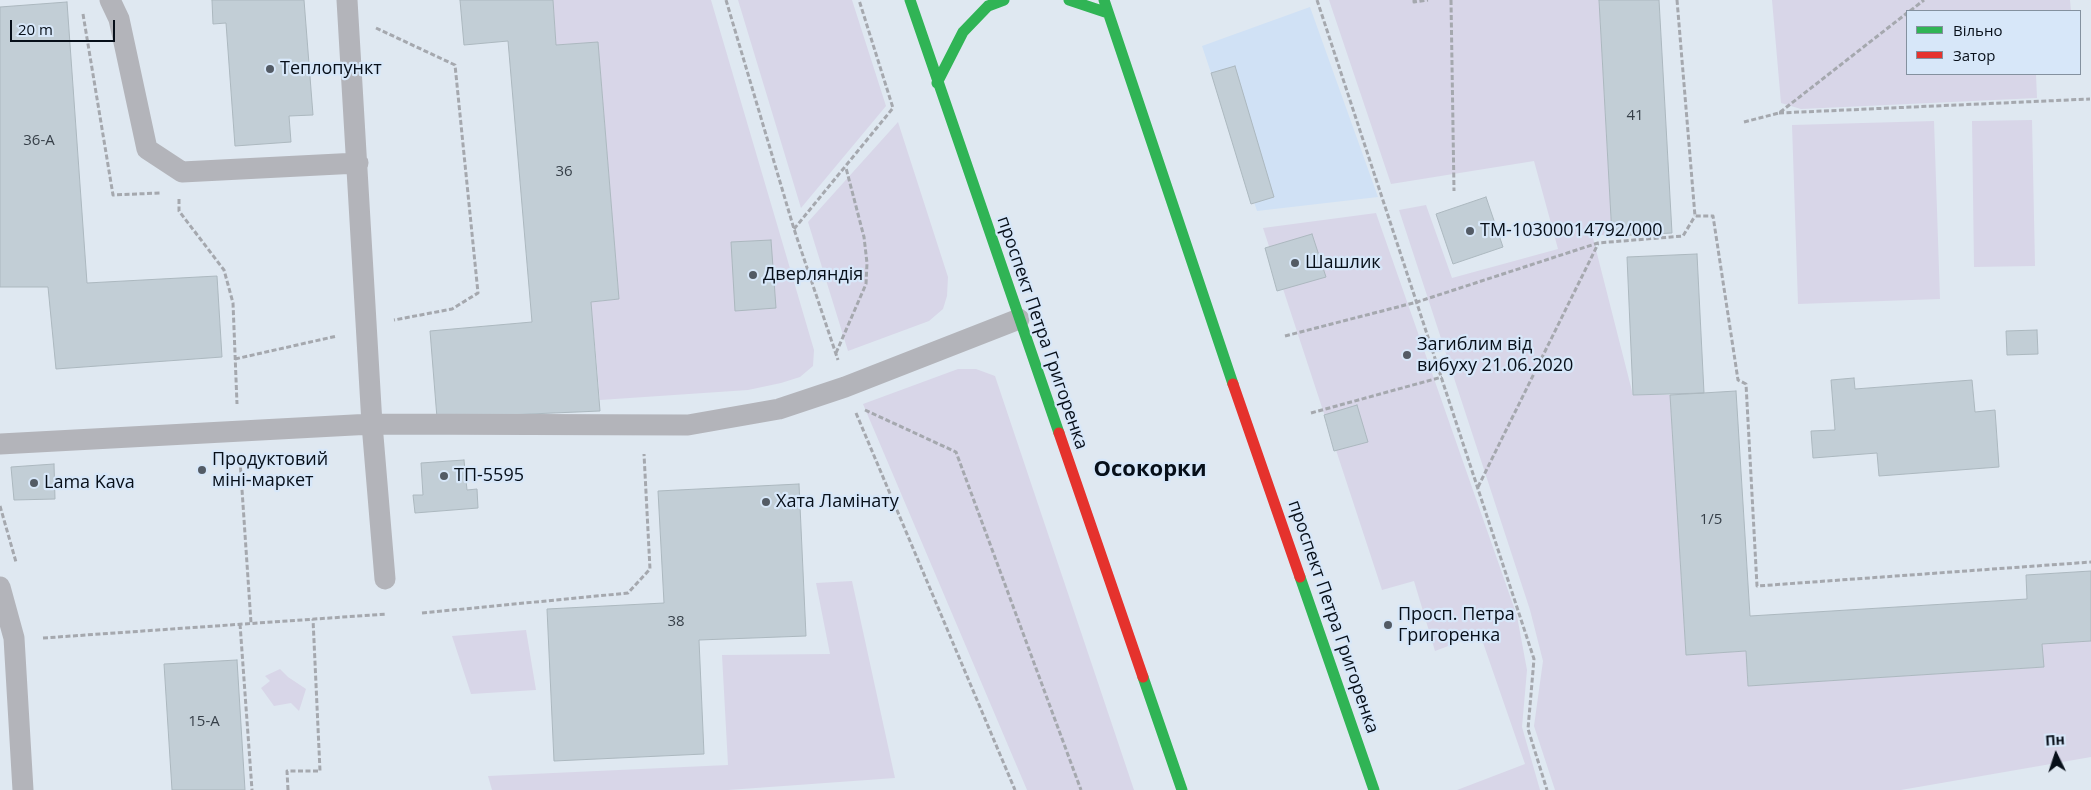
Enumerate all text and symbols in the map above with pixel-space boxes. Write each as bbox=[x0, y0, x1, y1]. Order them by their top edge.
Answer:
scale bar bbox=[12, 10, 118, 42]
legend bbox=[1906, 10, 2081, 75]
text: 20 m bbox=[18, 19, 53, 39]
text: Вільно bbox=[1953, 20, 2002, 40]
text: Затор bbox=[1953, 45, 1995, 65]
place label: Теплопункт bbox=[280, 58, 382, 80]
marker: Теплопункт bbox=[264, 63, 276, 75]
house number: 41 bbox=[1626, 107, 1644, 125]
house number: 36-А bbox=[23, 132, 55, 150]
house number: 36 bbox=[555, 163, 573, 181]
street label: проспект Петра Григоренка bbox=[992, 214, 1092, 452]
place label: ТМ-10300014792/000 bbox=[1480, 220, 1663, 242]
marker: ТМ-10300014792/000 bbox=[1464, 225, 1476, 237]
place label: Шашлик bbox=[1305, 252, 1381, 274]
marker: Шашлик bbox=[1289, 257, 1301, 269]
place label: Дверляндія bbox=[763, 264, 863, 286]
marker: Дверляндія bbox=[747, 269, 759, 281]
place label: Загиблим від вибуху 21.06.2020 bbox=[1417, 334, 1573, 376]
marker: Загиблим від вибуху 21.06.2020 bbox=[1401, 349, 1413, 361]
place label: Продуктовий міні-маркет bbox=[212, 449, 328, 492]
district label: Осокорки bbox=[1093, 457, 1207, 483]
marker: Продуктовий міні-маркет bbox=[196, 464, 208, 476]
place label: ТП-5595 bbox=[454, 465, 524, 487]
marker: ТП-5595 bbox=[438, 470, 450, 482]
place label: Lama Kava bbox=[44, 472, 135, 494]
marker: Lama Kava bbox=[28, 477, 40, 489]
place label: Хата Ламінату bbox=[776, 491, 899, 513]
marker: Хата Ламінату bbox=[760, 496, 772, 508]
street label: проспект Петра Григоренка bbox=[1283, 498, 1383, 736]
house number: 1/5 bbox=[1700, 511, 1722, 529]
place label: Просп. Петра Григоренка bbox=[1398, 604, 1515, 646]
house number: 38 bbox=[667, 613, 685, 631]
marker: Просп. Петра Григоренка bbox=[1382, 619, 1394, 631]
house number: 15-А bbox=[188, 713, 220, 731]
text: Пн bbox=[2044, 729, 2065, 750]
north arrow bbox=[2031, 730, 2081, 780]

